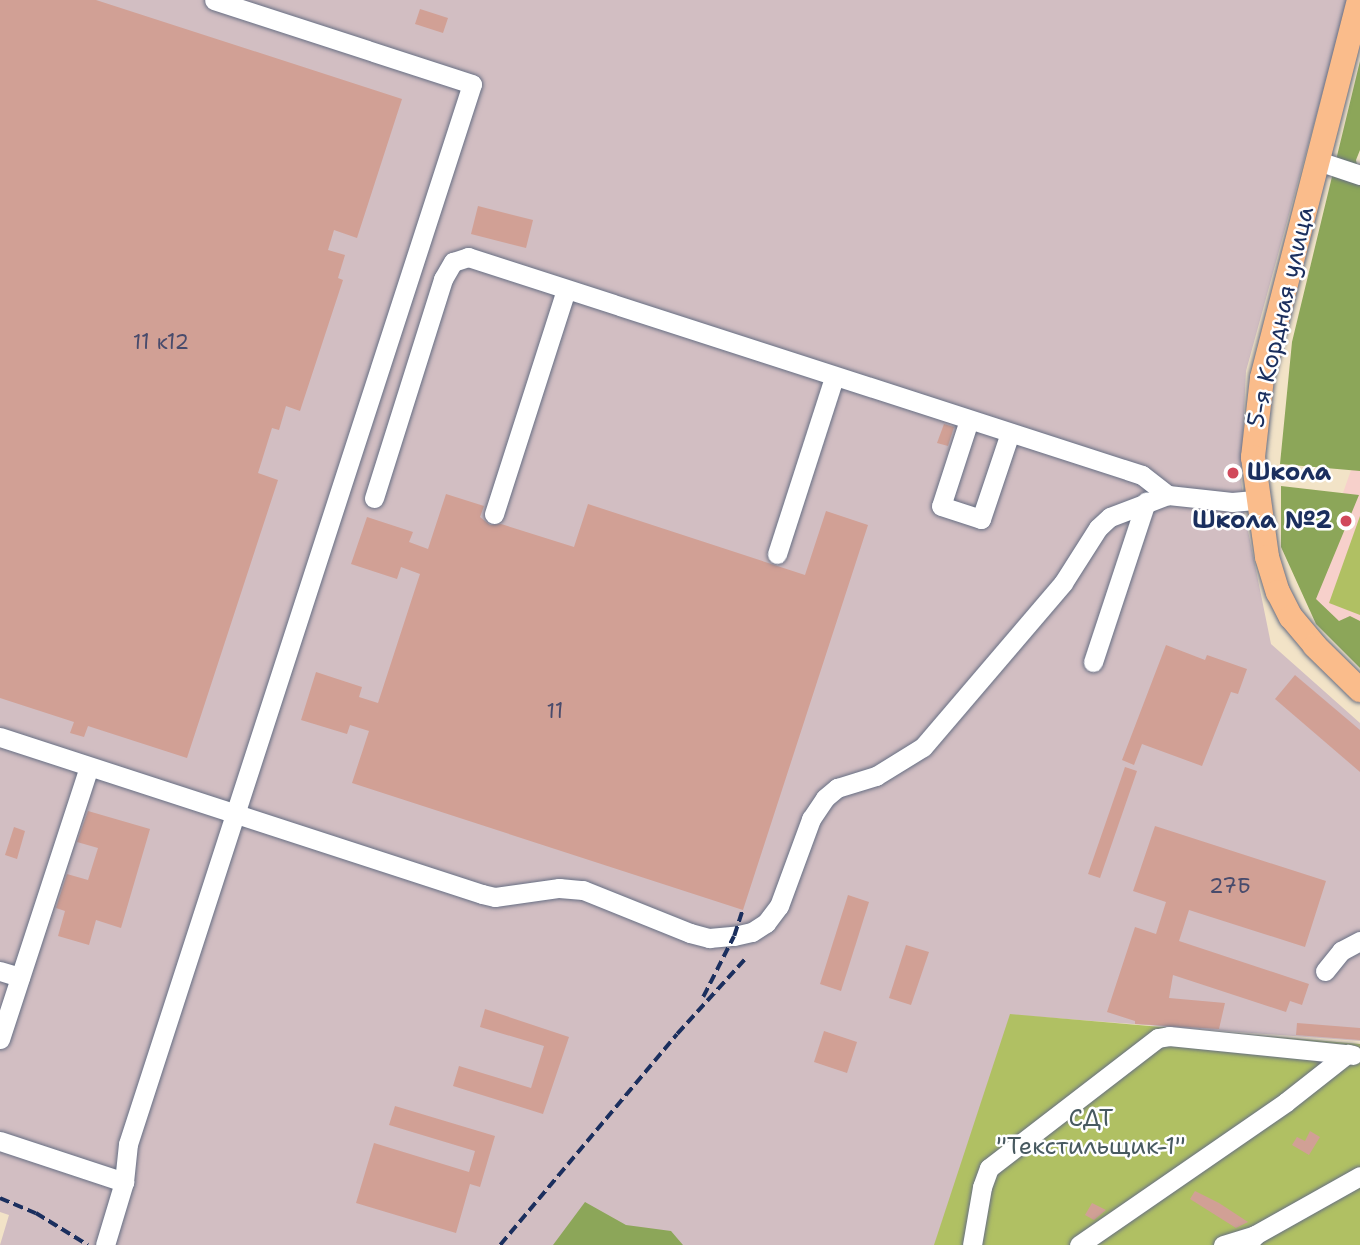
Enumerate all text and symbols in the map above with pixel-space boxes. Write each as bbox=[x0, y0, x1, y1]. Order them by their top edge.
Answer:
street label: 5-я Кордная улица bbox=[1242, 204, 1320, 430]
house number: 11 к12 bbox=[133, 329, 189, 355]
place label: Школа bbox=[1247, 459, 1331, 487]
marker: Школа bbox=[1225, 465, 1241, 481]
place label: Школа №2 bbox=[1192, 507, 1332, 535]
marker: Школа №2 bbox=[1338, 513, 1354, 529]
house number: 11 bbox=[547, 698, 563, 724]
house number: 27Б bbox=[1209, 873, 1251, 899]
park label: СДТ "Текстильщик-1" bbox=[996, 1105, 1186, 1161]

